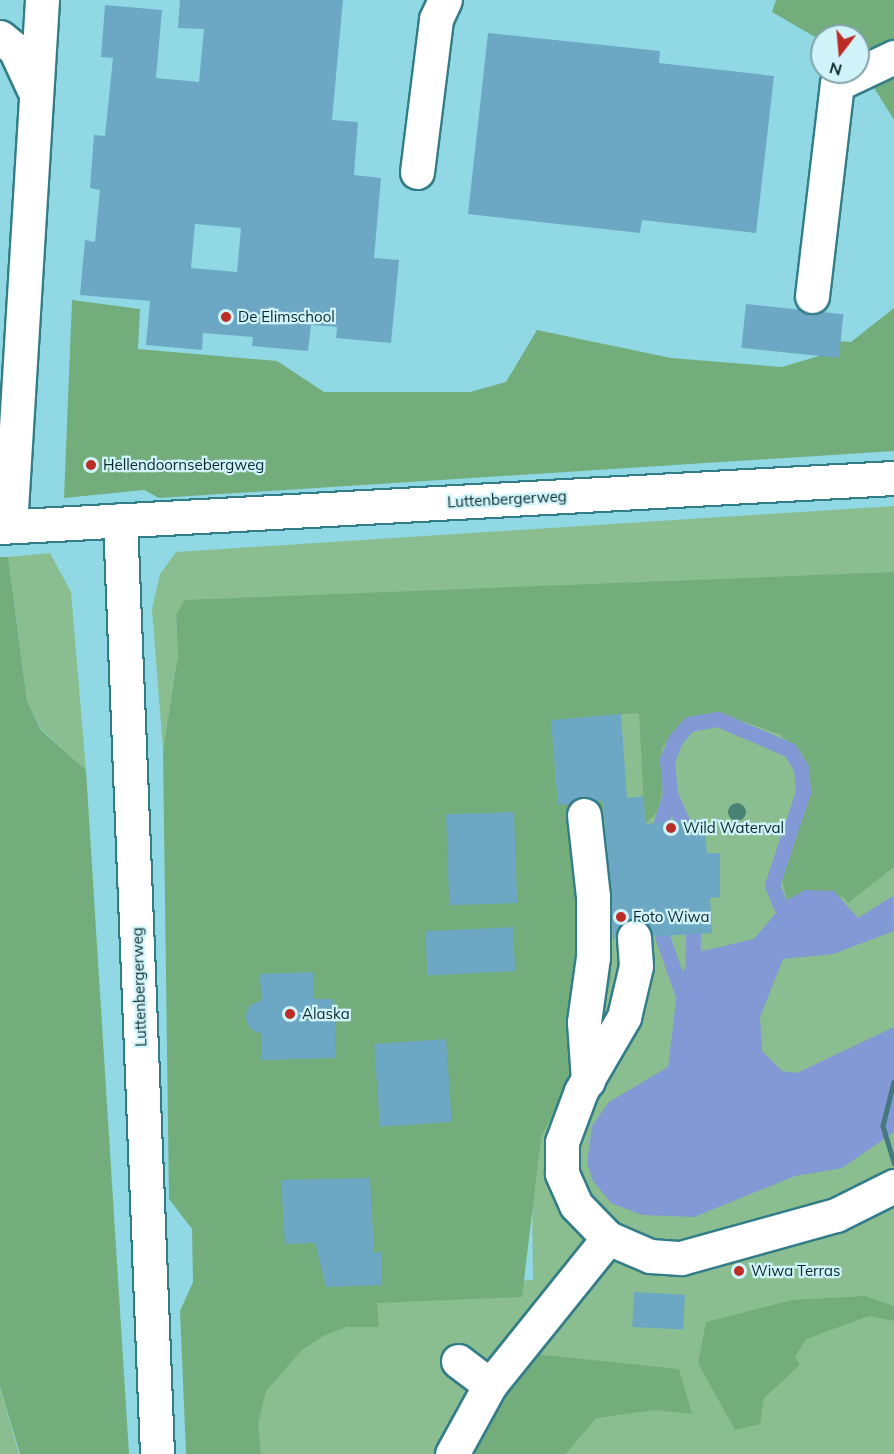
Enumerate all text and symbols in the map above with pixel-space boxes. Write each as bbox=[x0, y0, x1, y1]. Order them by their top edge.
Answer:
north arrow bbox=[810, 24, 870, 84]
text: N bbox=[827, 58, 844, 81]
place label: De Elimschool bbox=[238, 308, 335, 326]
marker: De Elimschool bbox=[219, 310, 233, 324]
place label: Hellendoornsebergweg bbox=[103, 456, 264, 474]
marker: Hellendoornsebergweg bbox=[84, 458, 98, 472]
street label: Luttenbergerweg bbox=[447, 487, 567, 511]
place label: Wild Waterval bbox=[683, 819, 784, 837]
marker: Wild Waterval bbox=[664, 821, 678, 835]
place label: Foto Wiwa bbox=[633, 908, 709, 926]
marker: Foto Wiwa bbox=[614, 910, 628, 924]
street label: Luttenbergerweg bbox=[128, 927, 150, 1047]
place label: Alaska bbox=[302, 1005, 350, 1023]
marker: Alaska bbox=[283, 1007, 297, 1021]
place label: Wiwa Terras bbox=[751, 1262, 840, 1280]
marker: Wiwa Terras bbox=[732, 1264, 746, 1278]

